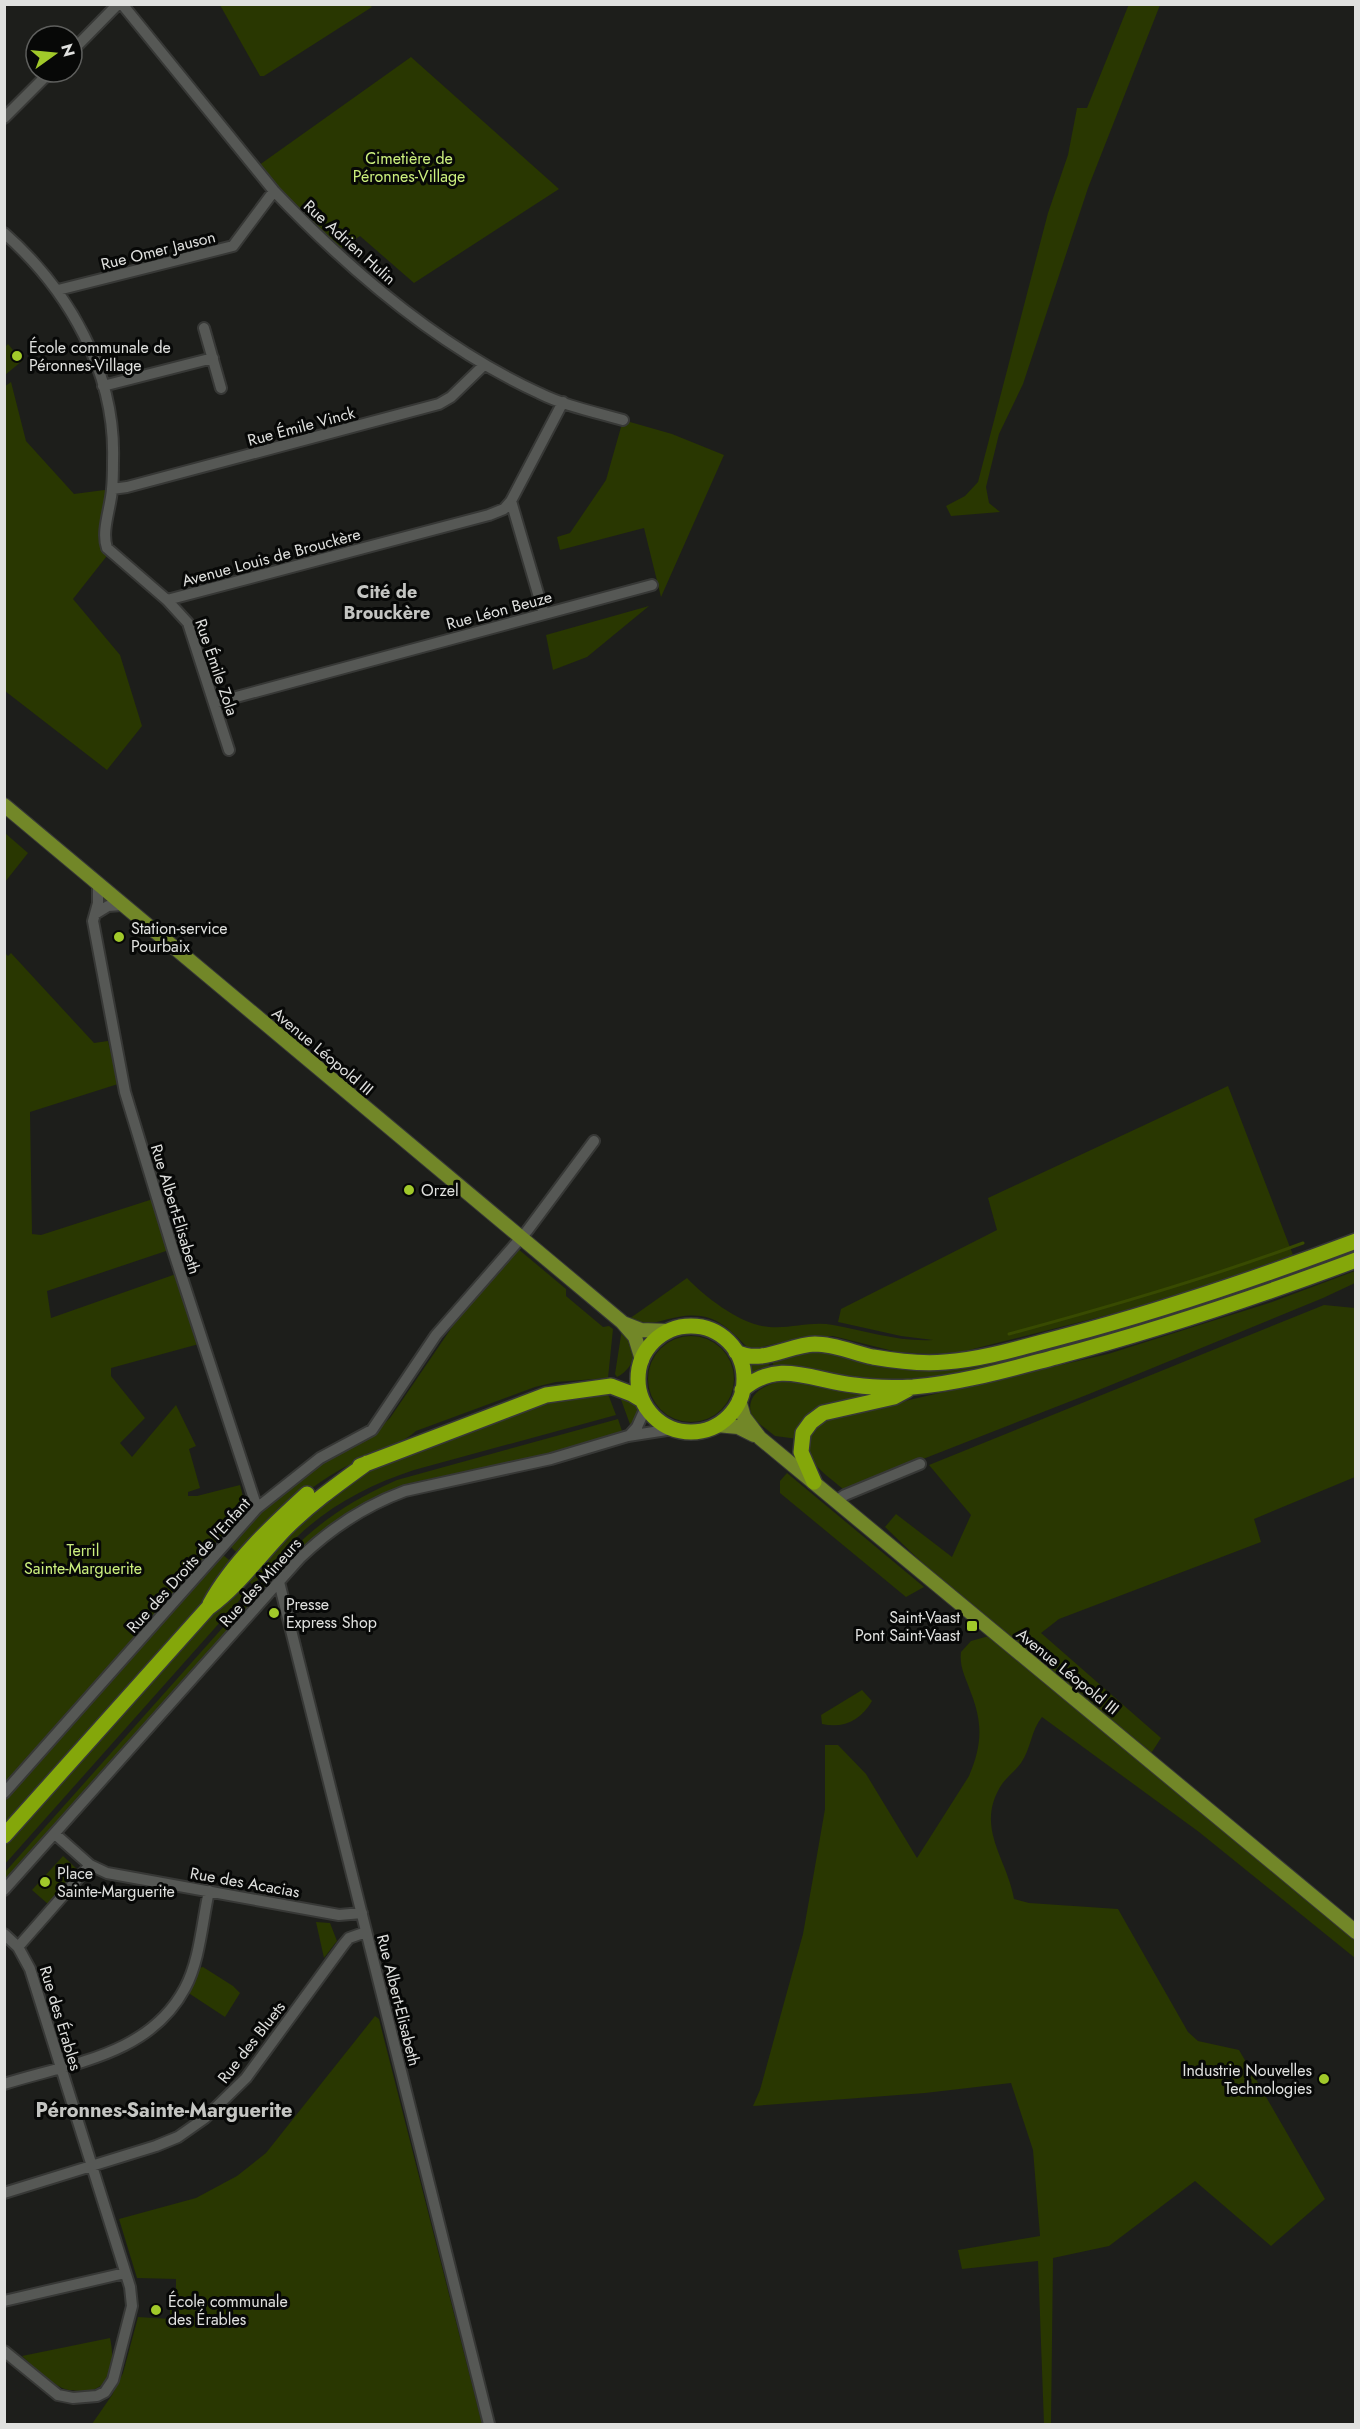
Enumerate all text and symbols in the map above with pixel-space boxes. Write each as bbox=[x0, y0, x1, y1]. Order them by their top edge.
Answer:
north arrow bbox=[24, 24, 84, 84]
text: N bbox=[55, 41, 81, 59]
park label: Cimetière de Péronnes-Village bbox=[353, 147, 465, 188]
street label: Rue Adrien Hulin bbox=[298, 195, 401, 290]
street label: Rue Omer Jauson bbox=[98, 225, 218, 276]
place label: École communale de Péronnes-Village bbox=[29, 336, 171, 377]
marker: École communale de Péronnes-Village bbox=[10, 349, 24, 363]
street label: Rue Émile Vinck bbox=[245, 401, 358, 452]
street label: Avenue Louis de Brouckère bbox=[179, 523, 363, 592]
district label: Cité de Brouckère bbox=[344, 579, 430, 626]
street label: Rue Léon Beuze bbox=[444, 585, 555, 636]
street label: Rue Émile Zola bbox=[189, 616, 244, 719]
place label: Station-service Pourbaix bbox=[131, 917, 228, 958]
marker: Station-service Pourbaix bbox=[112, 930, 126, 944]
street label: Avenue Léopold III bbox=[267, 1002, 378, 1101]
street label: Rue Albert-Elisabeth bbox=[145, 1141, 206, 1277]
place label: Orzel bbox=[421, 1179, 459, 1202]
marker: Orzel bbox=[402, 1183, 416, 1197]
street label: Rue des Droits de l'Enfant bbox=[121, 1492, 256, 1638]
street label: Rue des Mineurs bbox=[214, 1533, 307, 1632]
park label: Terril Sainte-Marguerite bbox=[24, 1539, 142, 1580]
place label: Presse Express Shop bbox=[286, 1593, 377, 1634]
marker: Presse Express Shop bbox=[267, 1606, 281, 1620]
place label: Saint-Vaast Pont Saint-Vaast bbox=[855, 1606, 960, 1647]
marker: Saint-Vaast Pont Saint-Vaast bbox=[965, 1619, 979, 1633]
street label: Avenue Léopold III bbox=[1011, 1623, 1124, 1720]
place label: Place Sainte-Marguerite bbox=[57, 1862, 175, 1903]
street label: Rue des Acacias bbox=[188, 1862, 302, 1903]
marker: Place Sainte-Marguerite bbox=[38, 1875, 52, 1889]
street label: Rue Albert-Elisabeth bbox=[371, 1932, 426, 2068]
street label: Rue des Érables bbox=[34, 1963, 87, 2073]
street label: Rue des Bluets bbox=[212, 1996, 291, 2088]
place label: Industrie Nouvelles Technologies bbox=[1183, 2059, 1312, 2100]
marker: Industrie Nouvelles Technologies bbox=[1317, 2072, 1331, 2086]
district label: Péronnes-Sainte-Marguerite bbox=[36, 2096, 292, 2125]
place label: École communale des Érables bbox=[168, 2290, 288, 2331]
marker: École communale des Érables bbox=[149, 2303, 163, 2317]

